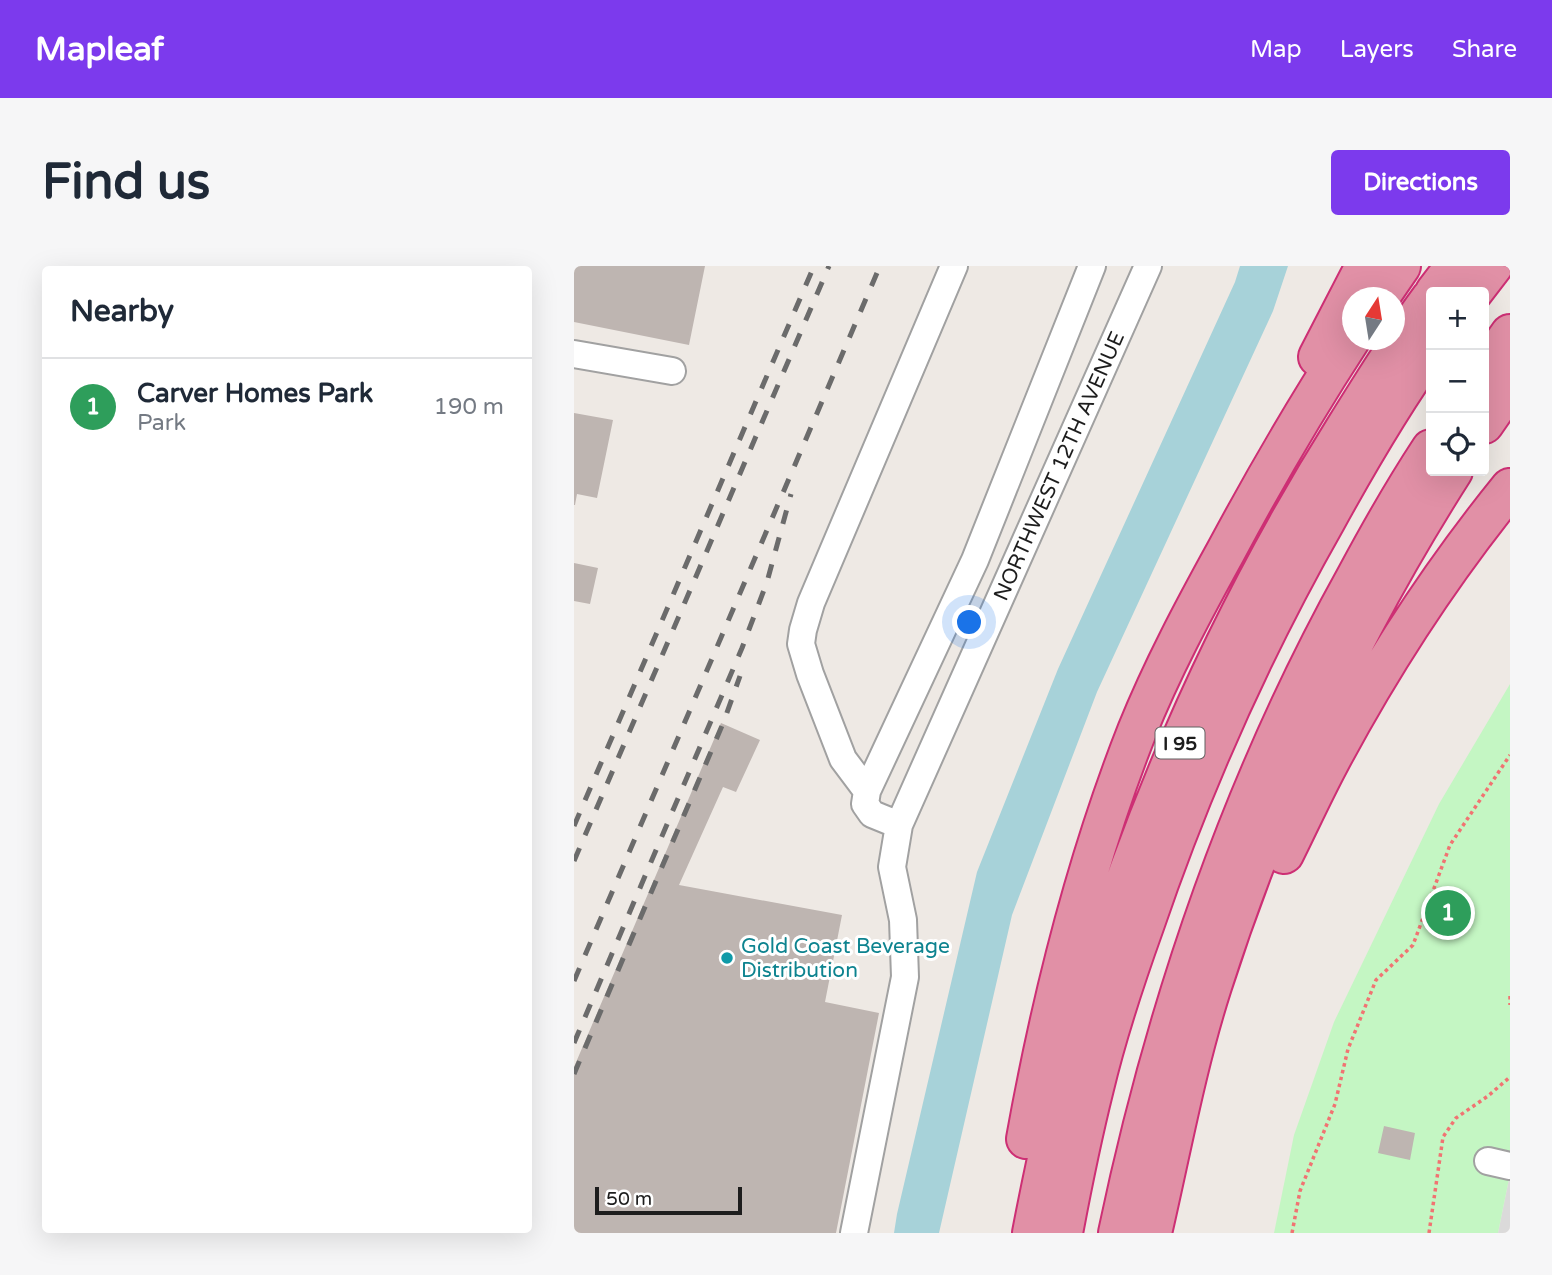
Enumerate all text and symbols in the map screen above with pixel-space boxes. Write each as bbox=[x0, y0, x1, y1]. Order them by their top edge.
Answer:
text: Mapleaf bbox=[35, 30, 164, 69]
text: Map bbox=[1250, 35, 1302, 64]
text: Layers bbox=[1340, 35, 1414, 64]
text: Share bbox=[1452, 35, 1517, 64]
button: Directions bbox=[1331, 150, 1510, 215]
text: Find us bbox=[42, 153, 210, 212]
north arrow bbox=[1342, 287, 1405, 350]
map controls bbox=[1426, 287, 1489, 476]
button: + bbox=[1426, 287, 1489, 350]
text: Nearby bbox=[70, 293, 174, 330]
street label: NORTHWEST 12TH AVENUE bbox=[989, 328, 1130, 605]
button: − bbox=[1426, 350, 1489, 413]
text: Carver Homes Park bbox=[137, 378, 373, 409]
text: 1 bbox=[86, 393, 100, 421]
text: 190 m bbox=[434, 393, 504, 421]
text: Park bbox=[137, 409, 186, 437]
button: locate bbox=[1426, 413, 1489, 476]
your location bbox=[952, 605, 986, 639]
road number: I 95 bbox=[1156, 728, 1204, 758]
pin: 1 bbox=[1425, 887, 1471, 939]
place label: Gold Coast Beverage Distribution bbox=[741, 934, 950, 983]
marker: Gold Coast Beverage Distribution bbox=[719, 950, 735, 966]
scale bar bbox=[595, 1184, 742, 1216]
text: 50 m bbox=[606, 1188, 652, 1210]

